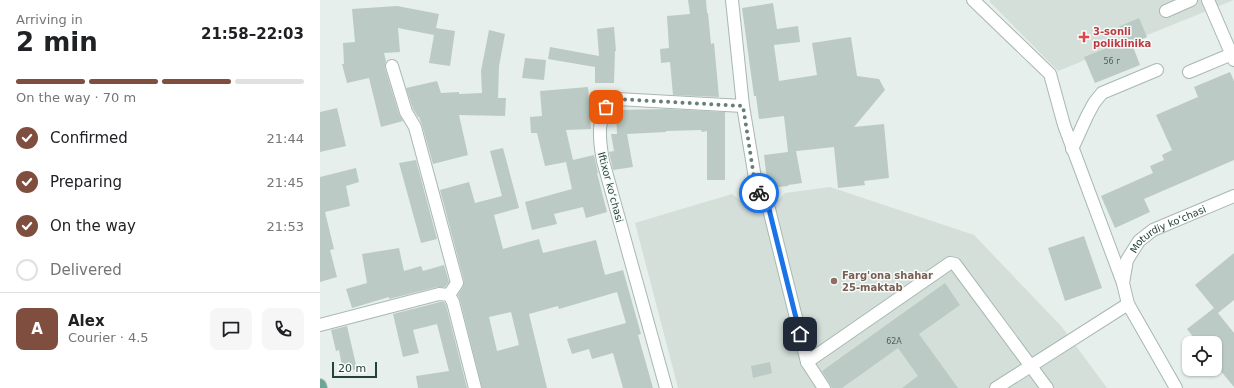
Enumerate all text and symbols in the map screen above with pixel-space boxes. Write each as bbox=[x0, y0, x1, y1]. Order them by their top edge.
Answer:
text: Arriving in bbox=[16, 12, 83, 27]
text: 21:58–22:03 bbox=[201, 25, 304, 43]
place label: 3-sonli poliklinika bbox=[1093, 26, 1151, 49]
text: 2 min bbox=[16, 27, 98, 57]
marker: 3-sonli poliklinika bbox=[1078, 31, 1090, 43]
house number: 56 г bbox=[1104, 57, 1120, 66]
text: On the way · 70 m bbox=[16, 90, 136, 105]
pin bbox=[589, 90, 623, 124]
icon: bag bbox=[595, 96, 617, 118]
icon: check bbox=[16, 127, 38, 149]
text: Confirmed bbox=[50, 129, 128, 147]
text: 21:44 bbox=[267, 131, 304, 146]
street label: Iftixor koʻchasi bbox=[596, 151, 625, 224]
icon: check bbox=[16, 171, 38, 193]
text: Preparing bbox=[50, 173, 122, 191]
courier bbox=[739, 173, 779, 213]
text: 21:45 bbox=[267, 175, 304, 190]
icon: bike bbox=[748, 182, 770, 204]
street label: Moturdiy ko'chasi bbox=[1128, 203, 1208, 255]
icon: check bbox=[16, 215, 38, 237]
text: On the way bbox=[50, 217, 136, 235]
text: 21:53 bbox=[267, 219, 304, 234]
text: Delivered bbox=[50, 261, 122, 279]
place label: Farg'ona shahar 25-maktab bbox=[842, 270, 933, 293]
marker: Farg'ona shahar 25-maktab bbox=[829, 276, 839, 286]
button: chat bbox=[210, 308, 252, 350]
button: phone bbox=[262, 308, 304, 350]
text: Alex bbox=[68, 312, 105, 330]
pin bbox=[783, 317, 817, 351]
text: A bbox=[31, 320, 43, 338]
icon: home bbox=[789, 323, 811, 345]
text: Courier · 4.5 bbox=[68, 330, 149, 345]
map controls bbox=[1182, 336, 1222, 376]
button: locate bbox=[1182, 336, 1222, 376]
house number: 62A bbox=[886, 337, 902, 346]
scale bar bbox=[332, 360, 377, 379]
text: 20 m bbox=[338, 362, 366, 375]

